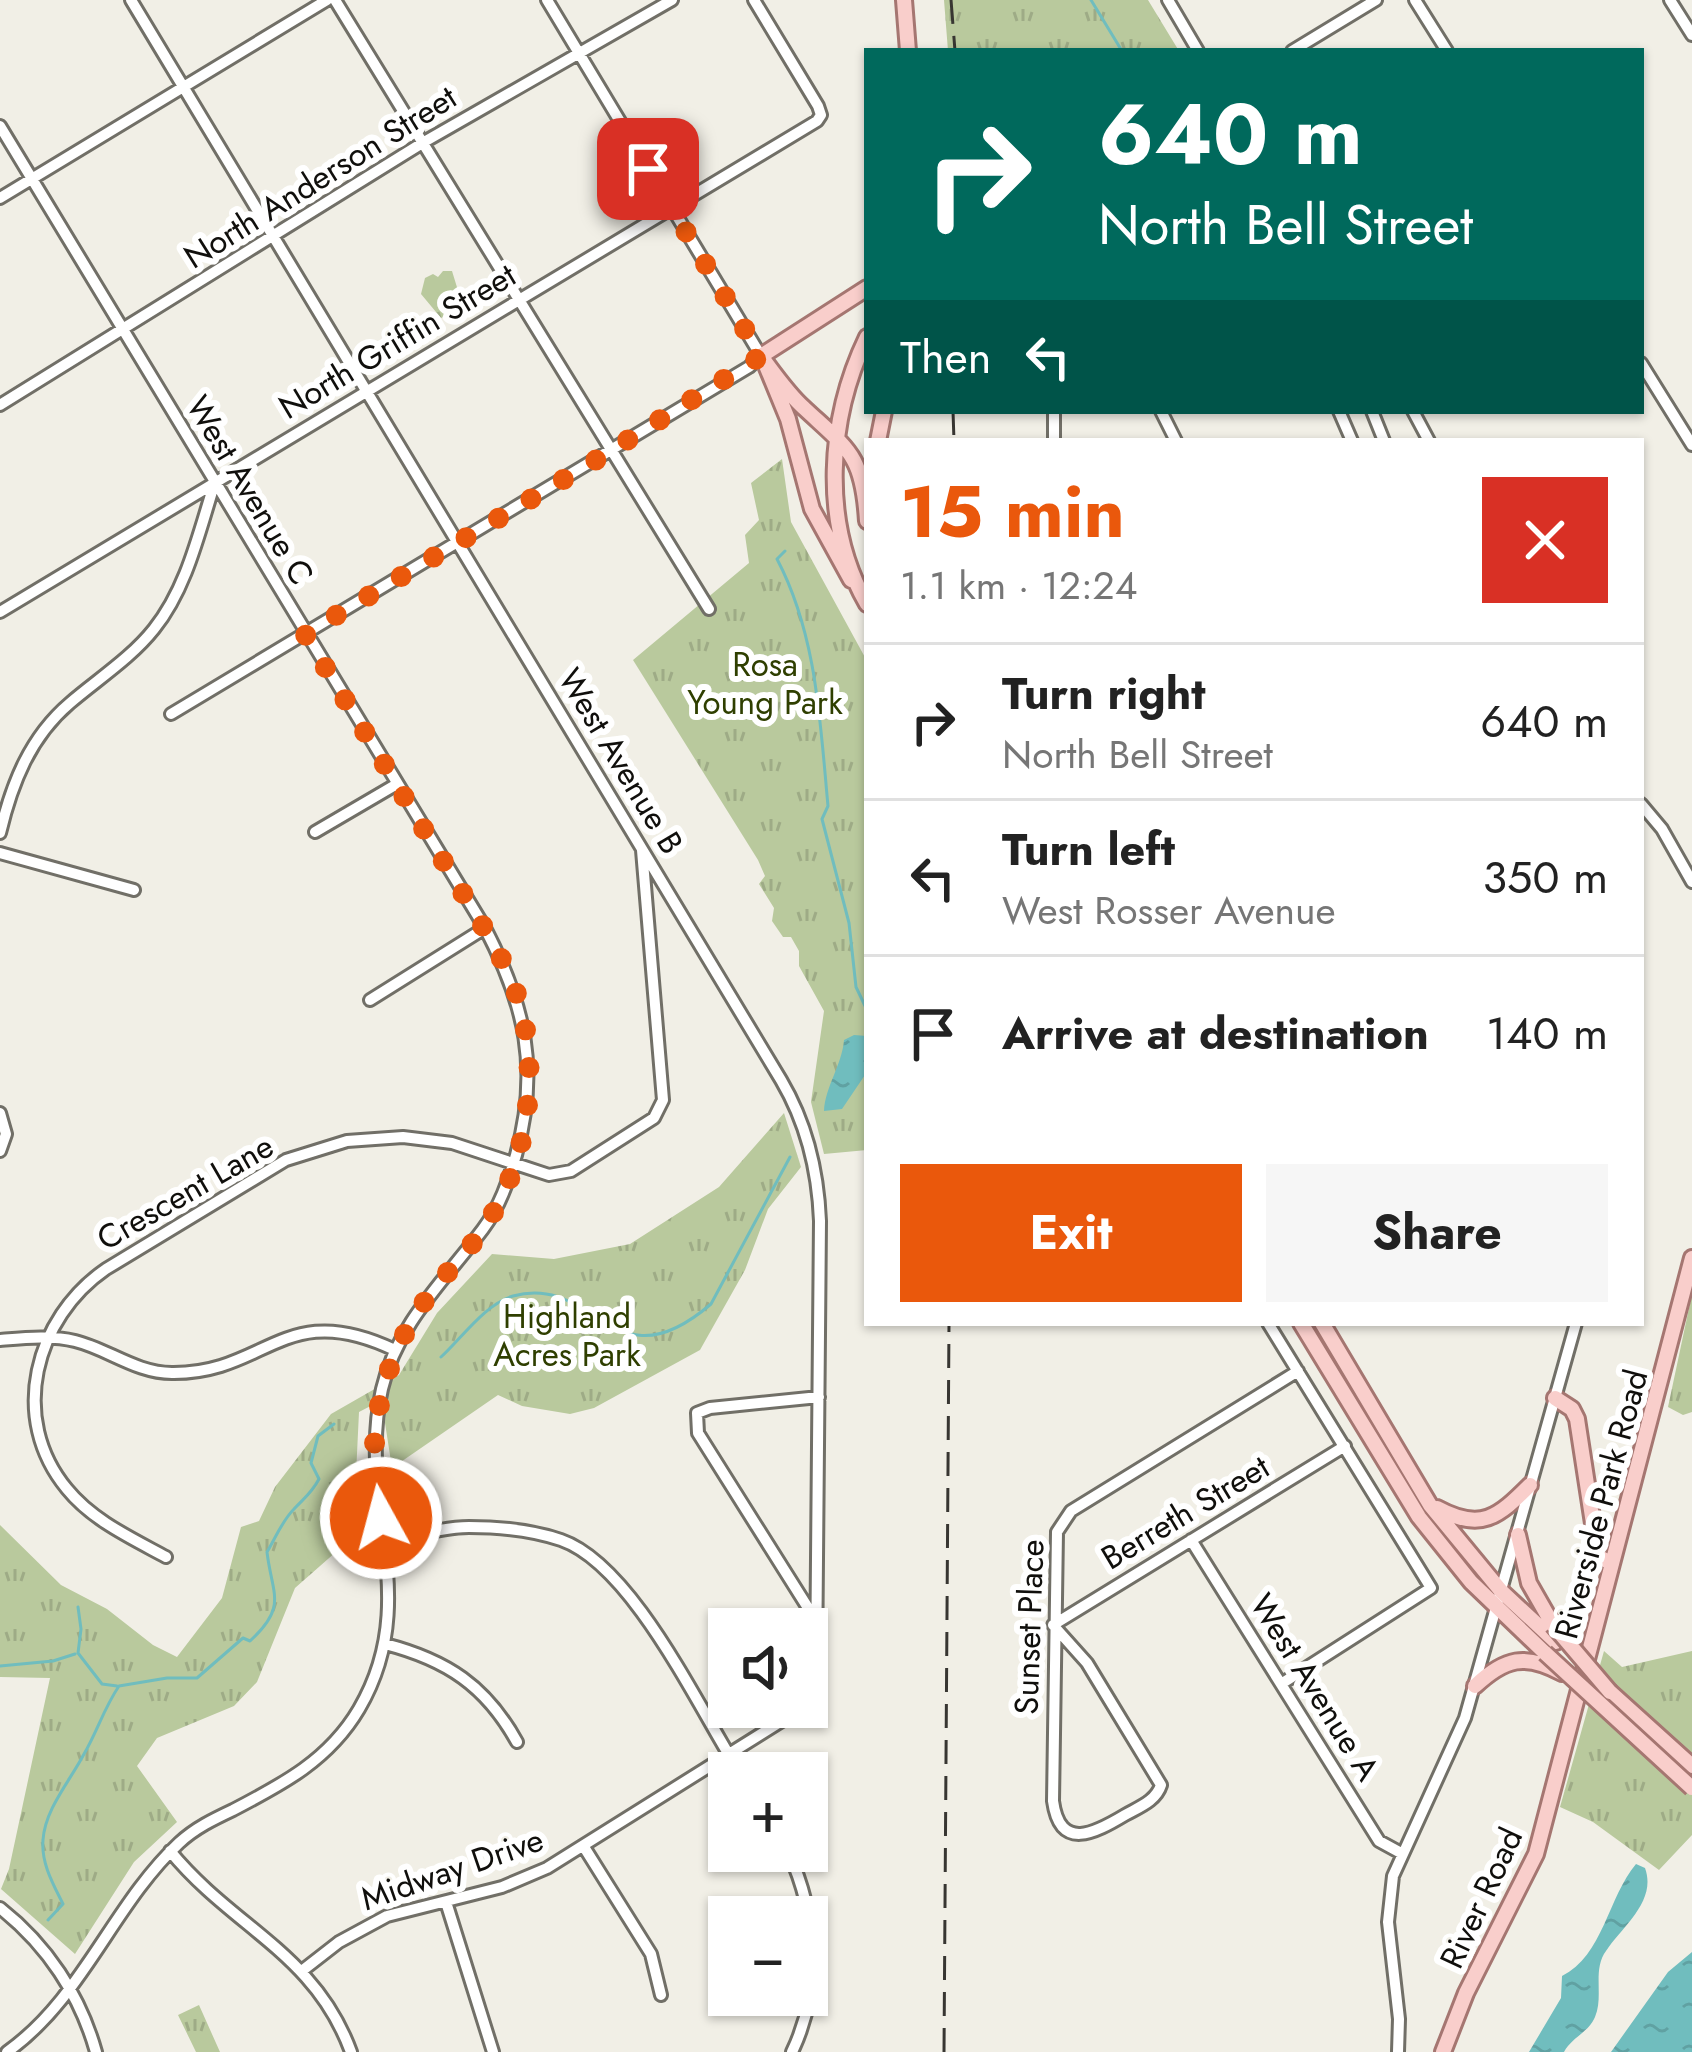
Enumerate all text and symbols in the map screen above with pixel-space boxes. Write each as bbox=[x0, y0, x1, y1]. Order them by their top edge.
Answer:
street label: North Anderson Street bbox=[175, 74, 465, 280]
text: 640 m bbox=[1098, 74, 1363, 196]
icon: right bbox=[900, 96, 1056, 252]
pin bbox=[597, 118, 699, 220]
icon: arrive bbox=[615, 136, 681, 202]
text: North Bell Street bbox=[1098, 186, 1473, 264]
street label: North Griffin Street bbox=[270, 252, 524, 430]
icon: left bbox=[1015, 324, 1081, 390]
text: Then bbox=[900, 325, 991, 390]
street label: West Avenue C bbox=[175, 386, 325, 594]
text: 15 min bbox=[900, 460, 1125, 564]
button: close bbox=[1482, 477, 1608, 603]
text: 1.1 km · 12:24 bbox=[900, 557, 1138, 614]
park label: Rosa Young Park bbox=[687, 641, 843, 726]
street label: West Avenue B bbox=[547, 659, 695, 863]
text: Turn right bbox=[1002, 661, 1206, 726]
icon: right bbox=[900, 689, 966, 755]
text: 640 m bbox=[1480, 689, 1608, 754]
text: North Bell Street bbox=[1002, 726, 1273, 783]
text: Turn left bbox=[1002, 817, 1175, 882]
icon: left bbox=[900, 845, 966, 911]
text: 350 m bbox=[1482, 845, 1608, 910]
text: West Rosser Avenue bbox=[1002, 882, 1336, 939]
icon: arrive bbox=[900, 1001, 966, 1067]
text: Arrive at destination bbox=[1002, 1001, 1429, 1066]
text: 140 m bbox=[1486, 1001, 1608, 1066]
street label: Crescent Lane bbox=[88, 1122, 282, 1262]
button: Exit bbox=[900, 1164, 1242, 1302]
button: Share bbox=[1266, 1164, 1608, 1302]
park label: Highland Acres Park bbox=[493, 1293, 641, 1378]
street label: Riverside Park Road bbox=[1542, 1364, 1660, 1644]
street label: Berreth Street bbox=[1092, 1443, 1278, 1581]
position arrow bbox=[318, 1455, 444, 1581]
street label: Sunset Place bbox=[1002, 1539, 1056, 1715]
street label: West Avenue A bbox=[1239, 1584, 1391, 1790]
map controls bbox=[708, 1608, 828, 2016]
button: sound bbox=[708, 1608, 828, 1728]
button: + bbox=[708, 1752, 828, 1872]
street label: Midway Drive bbox=[354, 1816, 550, 1922]
street label: River Road bbox=[1428, 1820, 1534, 1976]
button: − bbox=[708, 1896, 828, 2016]

